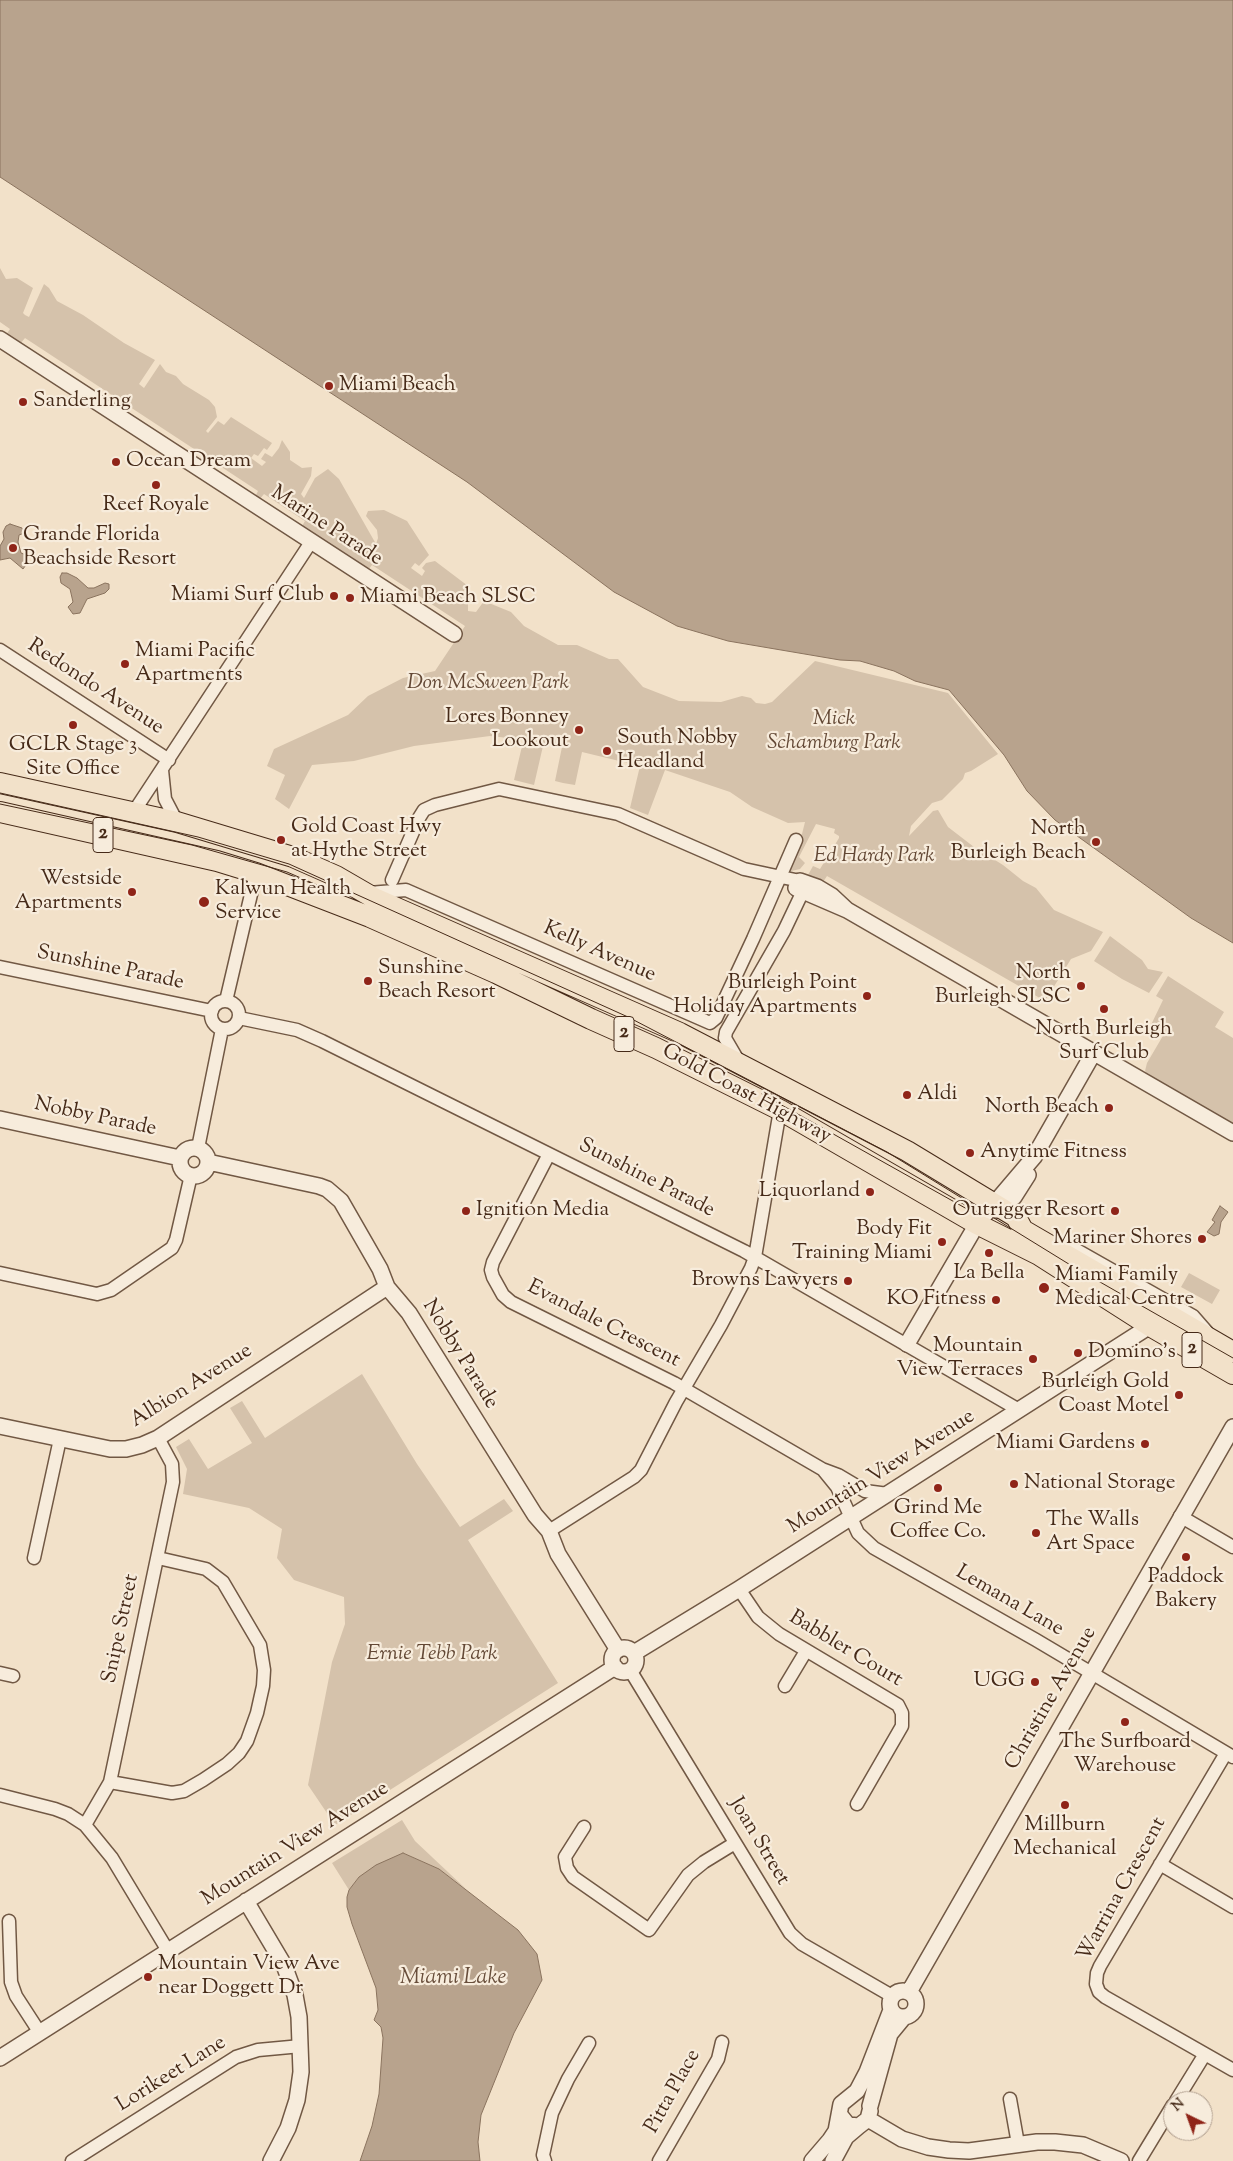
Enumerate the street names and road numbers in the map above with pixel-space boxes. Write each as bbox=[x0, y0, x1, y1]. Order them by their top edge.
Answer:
street label: Marine Parade bbox=[265, 481, 387, 573]
street label: Redondo Avenue bbox=[22, 635, 168, 741]
road number: 2 bbox=[93, 818, 113, 852]
street label: Kelly Avenue bbox=[539, 917, 659, 989]
street label: Sunshine Parade bbox=[34, 941, 186, 997]
road number: 2 bbox=[614, 1016, 634, 1052]
street label: Gold Coast Highway bbox=[657, 1040, 835, 1150]
street label: Nobby Parade bbox=[32, 1093, 158, 1143]
street label: Sunshine Parade bbox=[574, 1134, 718, 1224]
street label: Evandale Crescent bbox=[522, 1276, 684, 1374]
street label: Nobby Parade bbox=[415, 1296, 503, 1414]
road number: 2 bbox=[1182, 1332, 1202, 1368]
street label: Albion Avenue bbox=[126, 1340, 258, 1434]
street label: Mountain View Avenue bbox=[784, 1405, 980, 1541]
street label: Lemana Lane bbox=[951, 1561, 1067, 1643]
street label: Snipe Street bbox=[98, 1572, 146, 1686]
street label: Babbler Court bbox=[784, 1606, 906, 1694]
street label: Christine Avenue bbox=[1001, 1623, 1103, 1775]
street label: Mountain View Avenue bbox=[198, 1777, 394, 1913]
street label: Joan Street bbox=[722, 1793, 794, 1891]
street label: Warrina Crescent bbox=[1073, 1813, 1173, 1967]
street label: Lorikeet Lane bbox=[113, 2031, 231, 2119]
street label: Pitta Place bbox=[641, 2046, 707, 2138]

